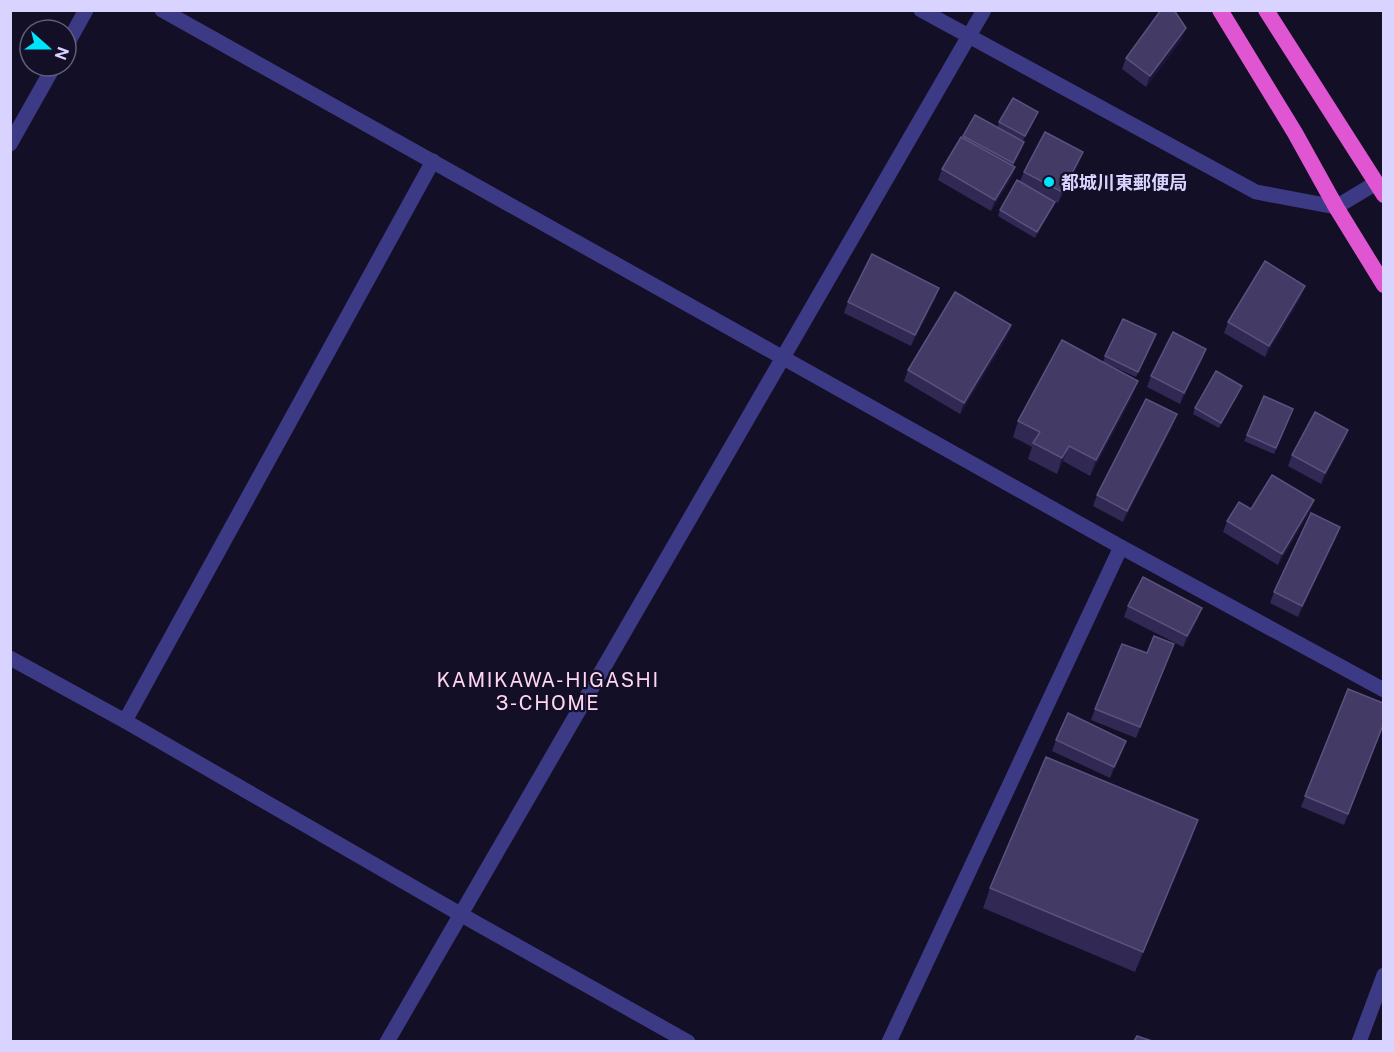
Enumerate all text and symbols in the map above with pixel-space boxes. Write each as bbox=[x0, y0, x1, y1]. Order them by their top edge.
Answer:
north arrow bbox=[18, 18, 78, 78]
text: N bbox=[50, 44, 73, 62]
place label: 都城川東郵便局 bbox=[1061, 172, 1187, 193]
marker: 都城川東郵便局 bbox=[1042, 175, 1056, 189]
district label: KAMIKAWA-HIGASHI 3-CHOME bbox=[436, 668, 660, 715]

